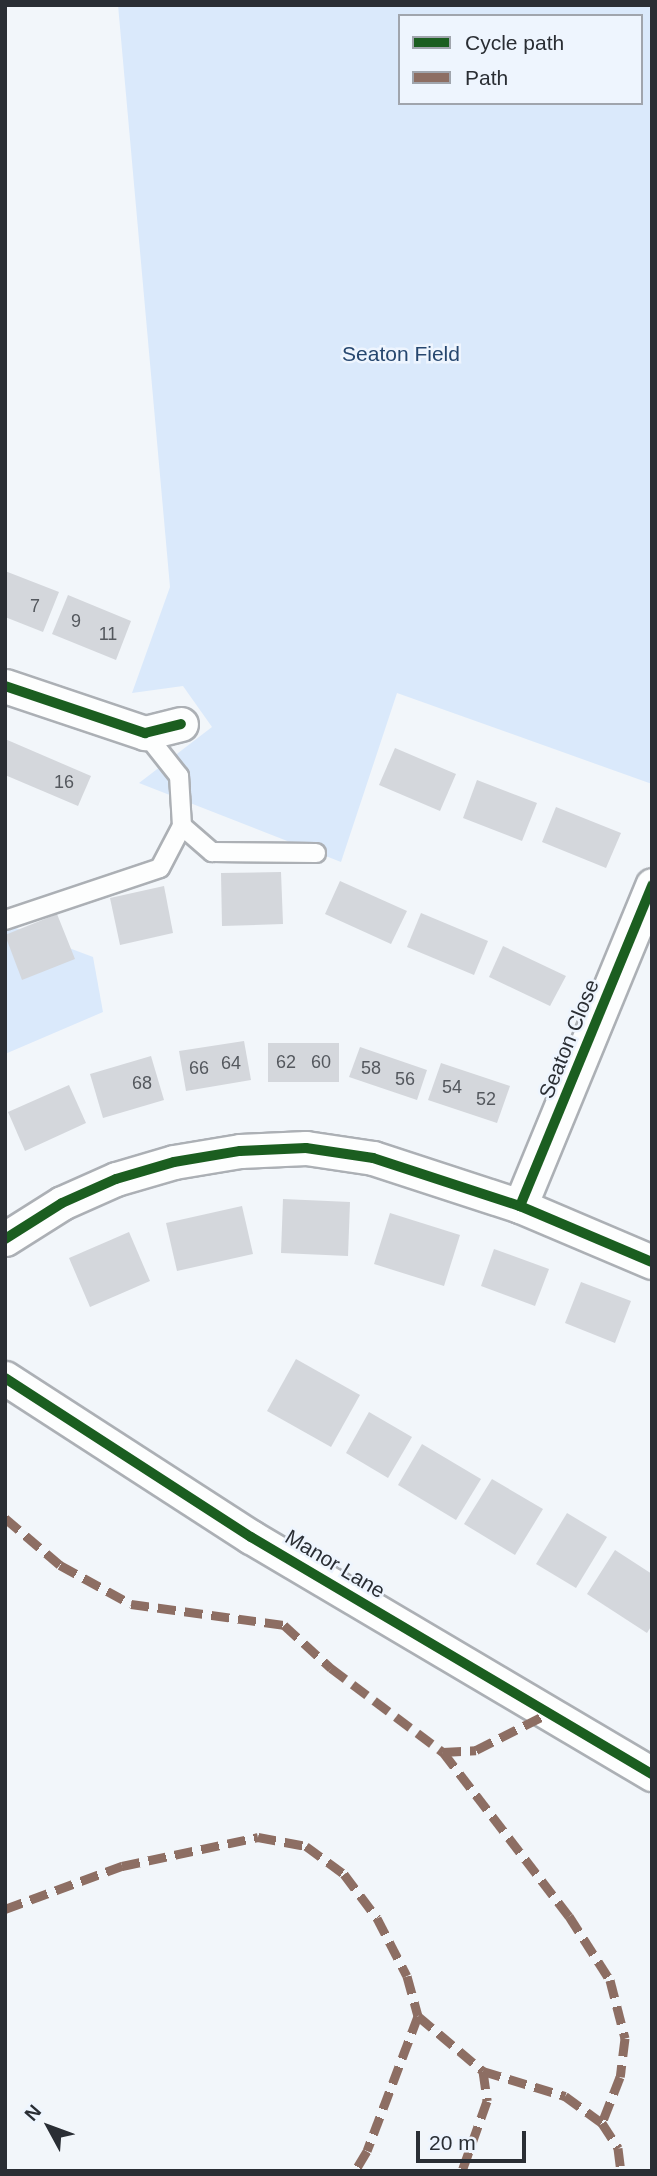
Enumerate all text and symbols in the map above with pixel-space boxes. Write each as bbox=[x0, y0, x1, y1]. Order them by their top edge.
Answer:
legend bbox=[398, 14, 643, 105]
text: Cycle path bbox=[465, 31, 564, 54]
text: Path bbox=[465, 66, 508, 89]
park label: Seaton Field bbox=[342, 341, 460, 367]
house number: 7 bbox=[30, 595, 40, 617]
house number: 9 bbox=[71, 610, 81, 632]
house number: 11 bbox=[99, 623, 117, 645]
house number: 16 bbox=[54, 771, 74, 793]
street label: Seaton Close bbox=[534, 976, 604, 1102]
house number: 62 bbox=[276, 1051, 296, 1073]
house number: 60 bbox=[311, 1051, 331, 1073]
house number: 64 bbox=[221, 1052, 241, 1074]
house number: 66 bbox=[189, 1057, 209, 1079]
house number: 58 bbox=[361, 1057, 381, 1079]
house number: 56 bbox=[395, 1068, 415, 1090]
house number: 68 bbox=[132, 1072, 152, 1094]
house number: 54 bbox=[442, 1076, 462, 1098]
house number: 52 bbox=[476, 1088, 496, 1110]
street label: Manor Lane bbox=[280, 1524, 390, 1604]
north arrow bbox=[14, 2092, 84, 2162]
text: N bbox=[20, 2101, 45, 2125]
scale bar bbox=[419, 2116, 529, 2160]
text: 20 m bbox=[429, 2131, 476, 2154]

